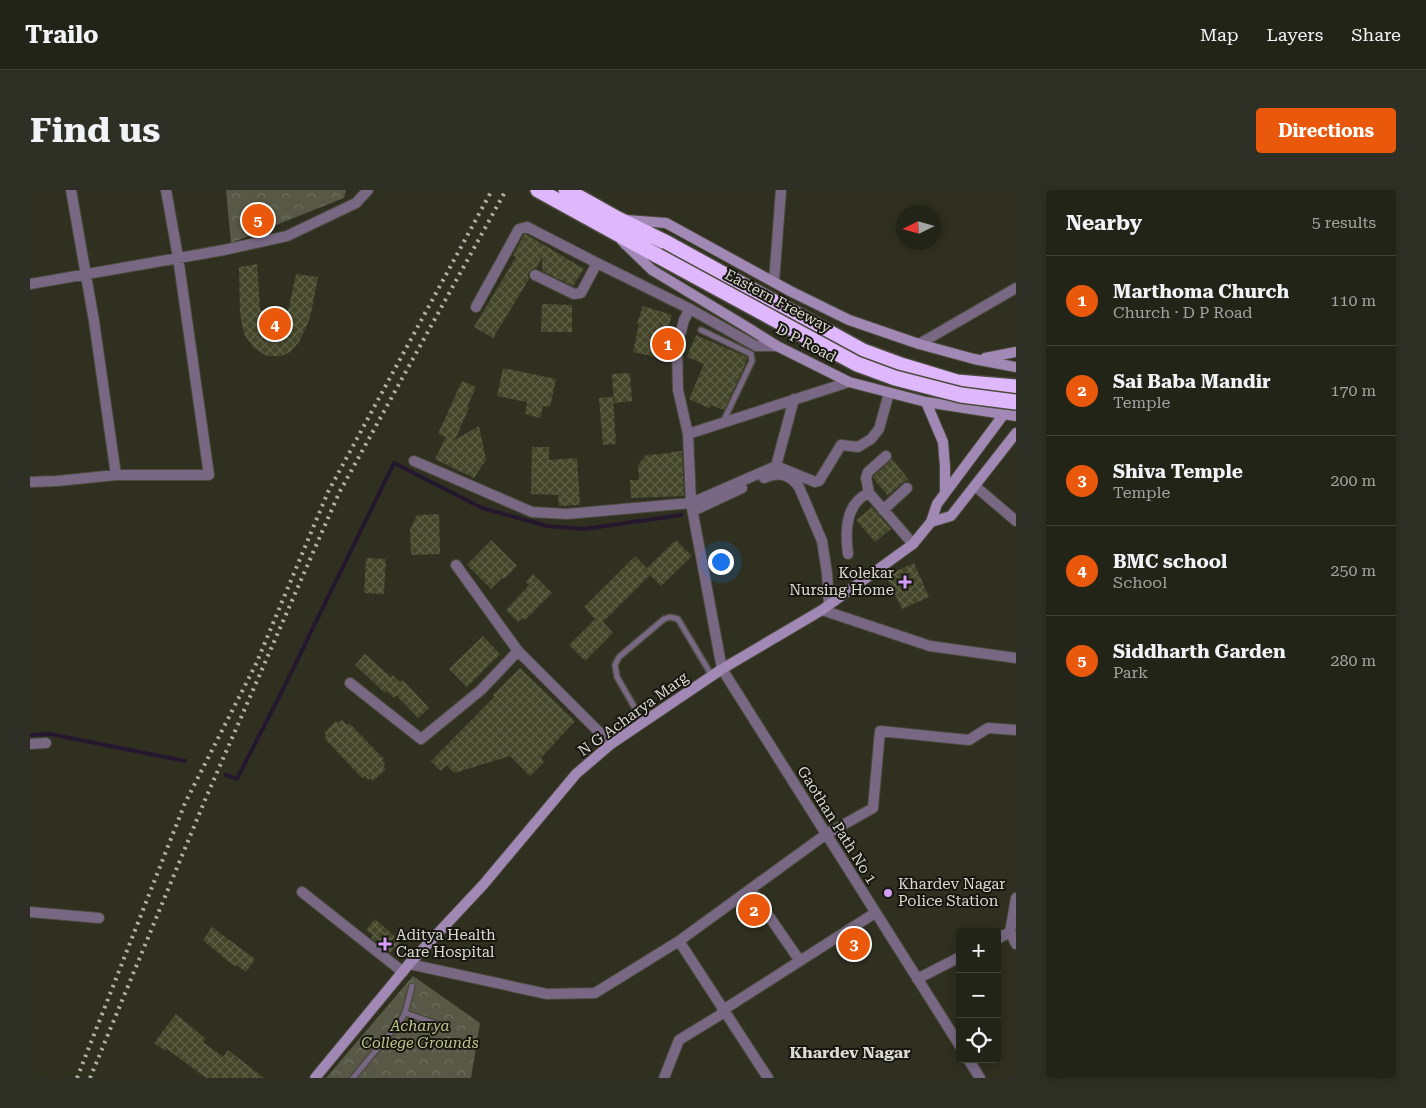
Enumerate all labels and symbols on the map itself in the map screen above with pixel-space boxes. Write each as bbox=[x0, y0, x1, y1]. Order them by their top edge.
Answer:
pin: 5 bbox=[242, 201, 274, 239]
north arrow bbox=[896, 205, 941, 250]
street label: Eastern Freeway bbox=[722, 265, 835, 337]
pin: 4 bbox=[259, 305, 291, 343]
street label: D P Road bbox=[773, 320, 840, 367]
pin: 1 bbox=[652, 325, 684, 363]
your location bbox=[708, 549, 734, 575]
place label: Kolekar Nursing Home bbox=[789, 564, 894, 599]
marker: Kolekar Nursing Home bbox=[898, 575, 912, 589]
street label: N G Acharya Marg bbox=[574, 668, 692, 760]
street label: Gaothan Path No 1 bbox=[793, 763, 881, 887]
place label: Khardev Nagar Police Station bbox=[898, 875, 1005, 910]
marker: Khardev Nagar Police Station bbox=[882, 887, 894, 899]
pin: 2 bbox=[738, 891, 770, 929]
pin: 3 bbox=[838, 925, 870, 963]
place label: Aditya Health Care Hospital bbox=[396, 926, 496, 961]
marker: Aditya Health Care Hospital bbox=[378, 937, 392, 951]
park label: Acharya College Grounds bbox=[361, 1017, 479, 1052]
district label: Khardev Nagar bbox=[789, 1043, 911, 1062]

